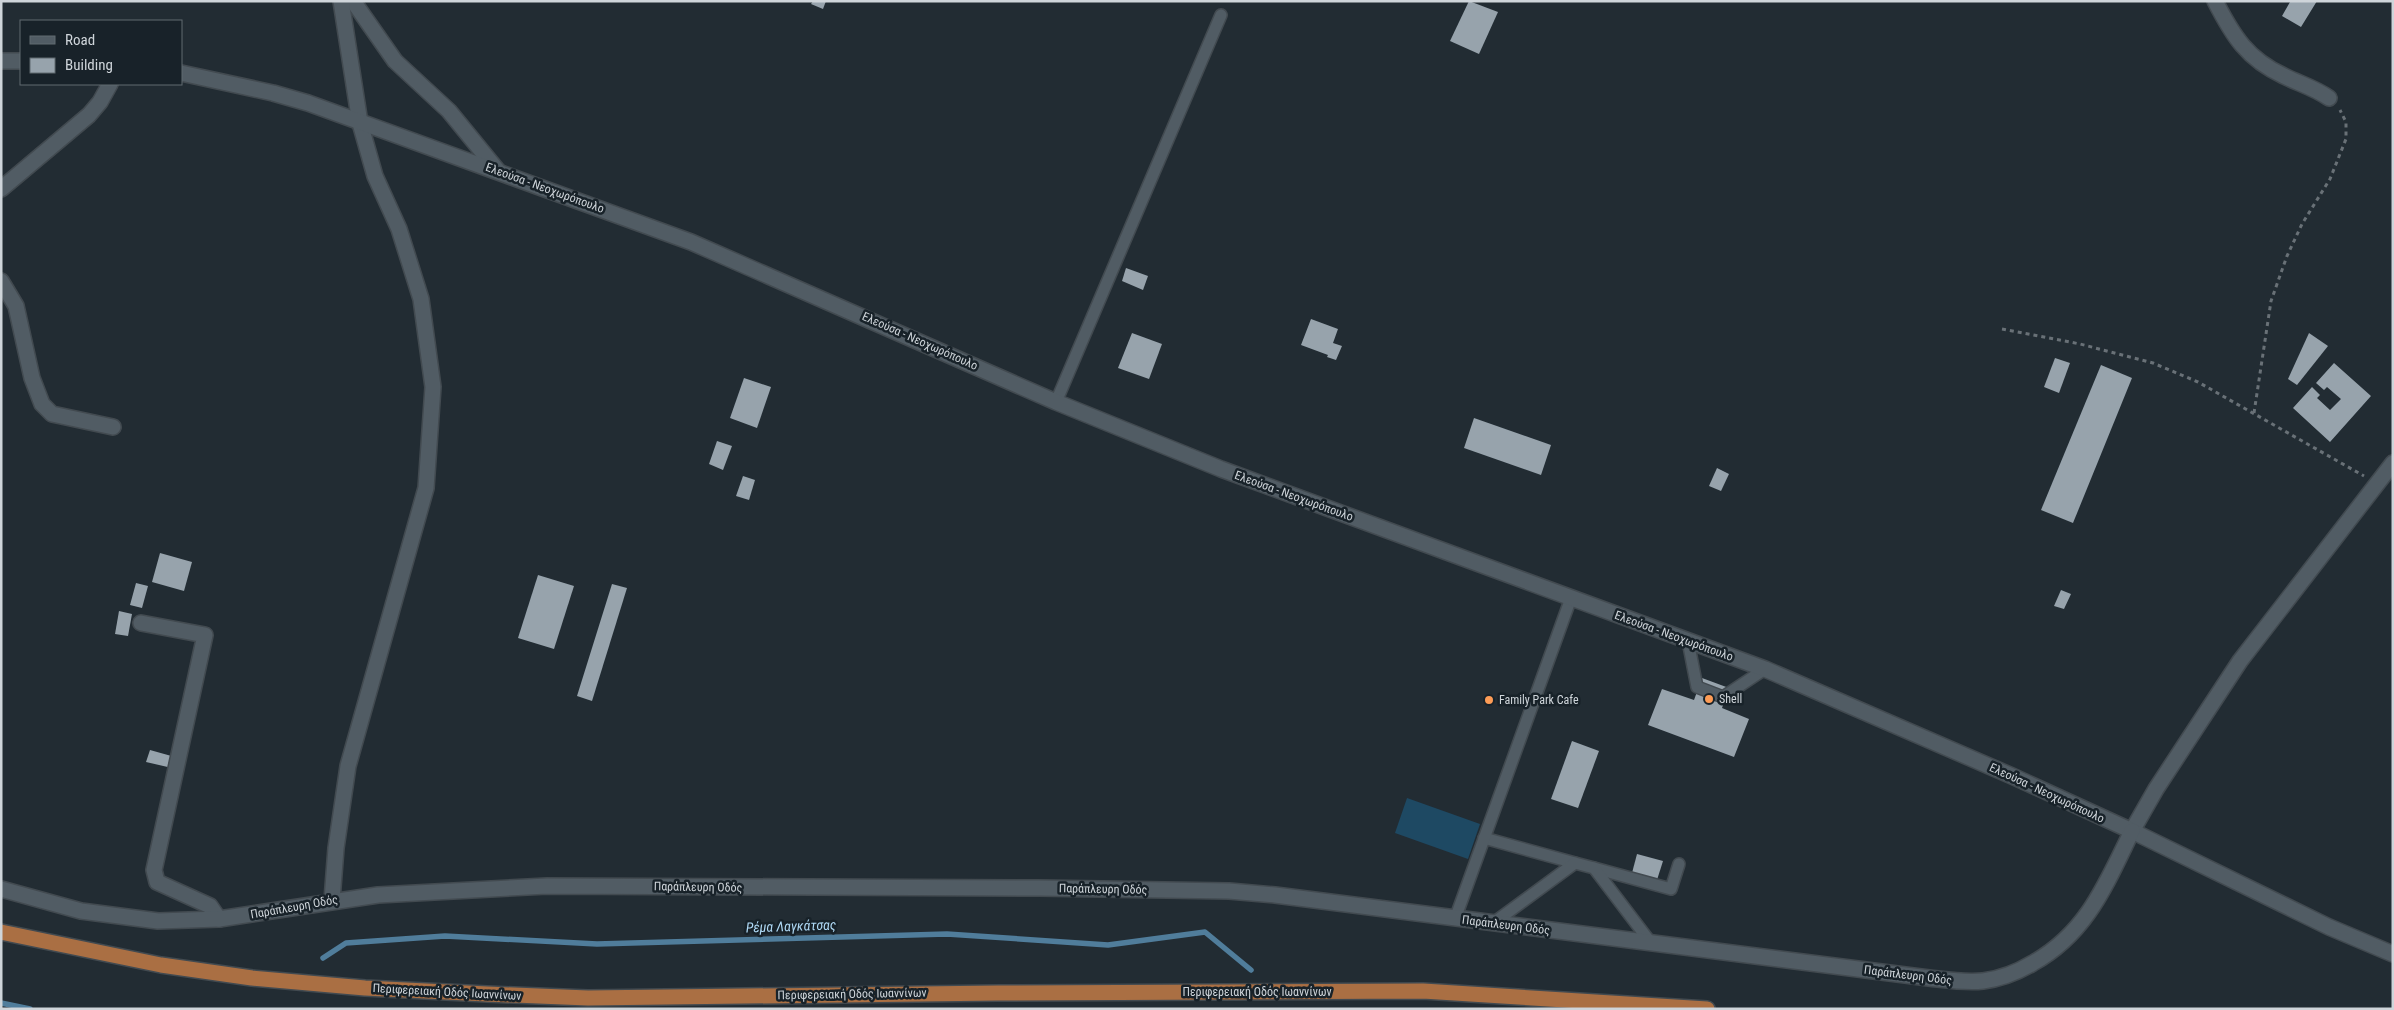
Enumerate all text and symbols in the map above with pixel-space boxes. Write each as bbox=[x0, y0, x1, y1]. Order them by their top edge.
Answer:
legend bbox=[20, 20, 182, 85]
text: Road bbox=[65, 31, 95, 49]
text: Building bbox=[65, 56, 113, 74]
street label: Ελεούσα - Νεοχωρόπουλο bbox=[484, 160, 606, 216]
street label: Ελεούσα - Νεοχωρόπουλο bbox=[860, 309, 980, 373]
street label: Ελεούσα - Νεοχωρόπουλο bbox=[1233, 468, 1355, 524]
street label: Ελεούσα - Νεοχωρόπουλο bbox=[1613, 608, 1735, 664]
place label: Shell bbox=[1719, 692, 1742, 706]
place label: Family Park Cafe bbox=[1499, 693, 1579, 707]
marker: Shell bbox=[1703, 693, 1715, 705]
marker: Family Park Cafe bbox=[1483, 694, 1495, 706]
street label: Ελεούσα - Νεοχωρόπουλο bbox=[1987, 760, 2107, 826]
street label: Παράπλευρη Οδός bbox=[654, 879, 743, 895]
street label: Παράπλευρη Οδός bbox=[1059, 881, 1148, 897]
street label: Παράπλευρη Οδός bbox=[249, 892, 339, 922]
street label: Παράπλευρη Οδός bbox=[1461, 913, 1551, 937]
water label: Ρέμα Λαγκάτσας bbox=[745, 916, 837, 936]
street label: Παράπλευρη Οδός bbox=[1863, 963, 1953, 987]
street label: Περιφερειακή Οδός Ιωαννίνων bbox=[372, 981, 522, 1003]
street label: Περιφερειακή Οδός Ιωαννίνων bbox=[1182, 985, 1332, 999]
street label: Περιφερειακή Οδός Ιωαννίνων bbox=[777, 986, 927, 1002]

